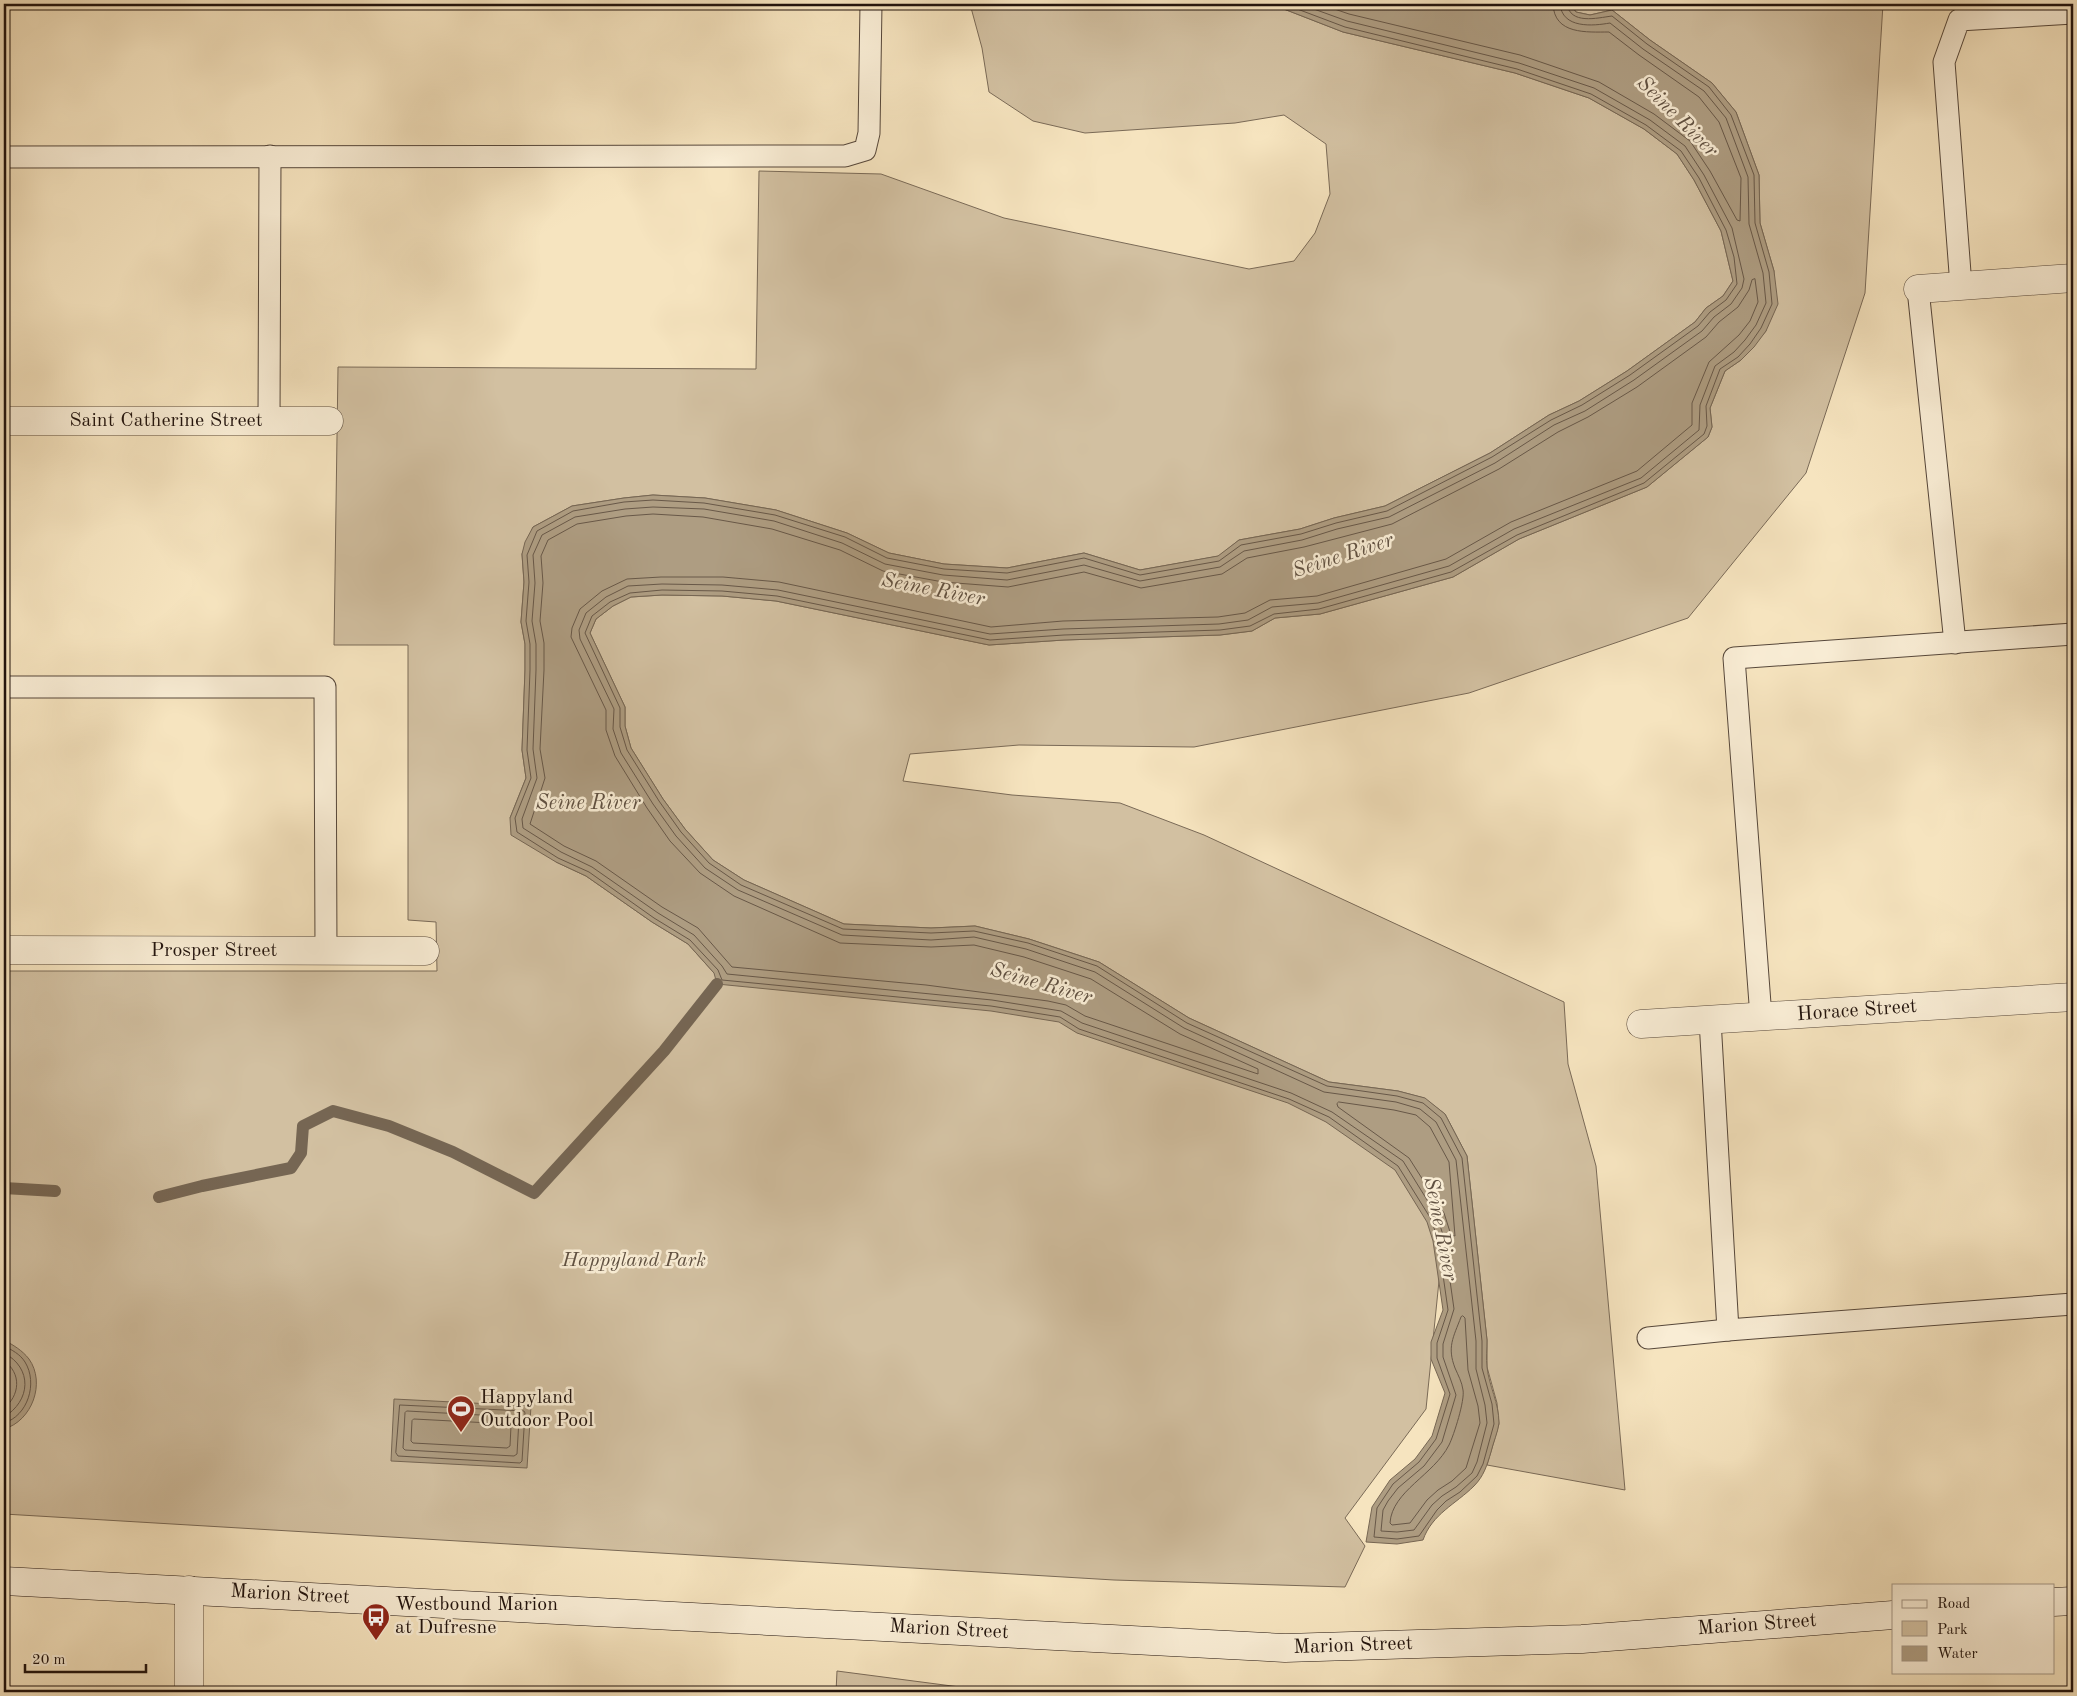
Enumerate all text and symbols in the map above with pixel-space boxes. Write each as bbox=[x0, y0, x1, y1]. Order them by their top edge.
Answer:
water label: Seine River bbox=[1633, 73, 1722, 162]
street label: Saint Catherine Street bbox=[69, 411, 263, 431]
water label: Seine River bbox=[1290, 530, 1397, 582]
water label: Seine River bbox=[880, 570, 987, 610]
water label: Seine River bbox=[536, 793, 641, 814]
street label: Prosper Street bbox=[151, 941, 277, 961]
water label: Seine River bbox=[988, 959, 1095, 1009]
street label: Horace Street bbox=[1796, 997, 1918, 1025]
water label: Seine River bbox=[1420, 1176, 1460, 1283]
park label: Happyland Park bbox=[561, 1251, 706, 1271]
place label: Happyland Outdoor Pool bbox=[480, 1388, 594, 1431]
sports icon: Happyland Outdoor Pool bbox=[446, 1394, 476, 1433]
street label: Marion Street bbox=[230, 1582, 350, 1608]
legend bbox=[1892, 1584, 2054, 1674]
place label: Westbound Marion at Dufresne bbox=[395, 1595, 558, 1638]
text: Road bbox=[1937, 1597, 1971, 1612]
bus stop icon: Westbound Marion at Dufresne bbox=[361, 1602, 391, 1641]
street label: Marion Street bbox=[1697, 1611, 1817, 1639]
street label: Marion Street bbox=[889, 1617, 1009, 1643]
text: Park bbox=[1937, 1623, 1968, 1638]
street label: Marion Street bbox=[1293, 1634, 1413, 1658]
scale bar bbox=[25, 1641, 146, 1673]
text: Water bbox=[1937, 1647, 1978, 1662]
text: 20 m bbox=[32, 1653, 66, 1668]

